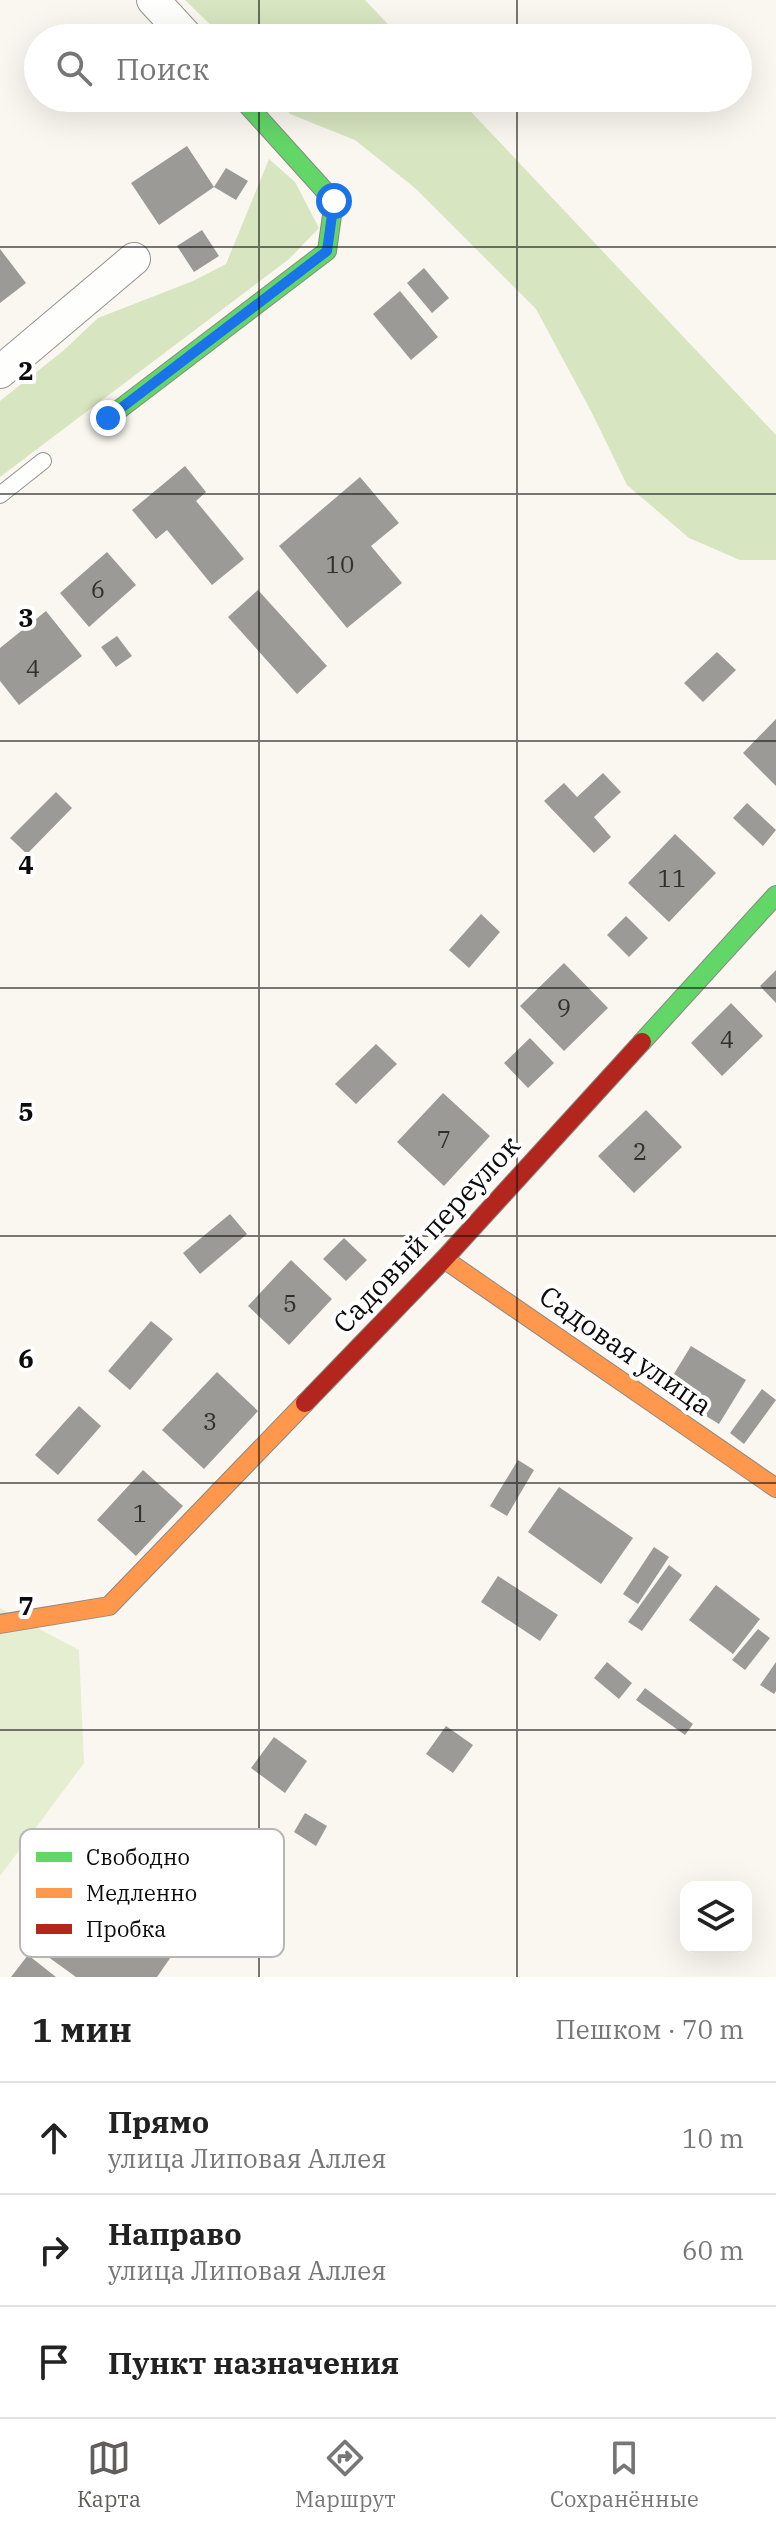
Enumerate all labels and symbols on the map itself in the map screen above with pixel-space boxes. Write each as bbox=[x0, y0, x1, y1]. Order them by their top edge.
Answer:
route start bbox=[316, 183, 352, 219]
text: 2 bbox=[18, 353, 34, 387]
route end bbox=[90, 400, 126, 436]
house number: 10 bbox=[326, 548, 354, 580]
house number: 6 bbox=[91, 573, 105, 605]
text: 3 bbox=[18, 600, 34, 634]
house number: 4 bbox=[26, 652, 40, 684]
text: 4 bbox=[18, 847, 34, 881]
house number: 11 bbox=[658, 862, 686, 894]
house number: 9 bbox=[557, 991, 571, 1023]
house number: 4 bbox=[720, 1023, 734, 1055]
text: 5 bbox=[18, 1094, 34, 1128]
house number: 7 bbox=[437, 1123, 451, 1155]
street label: Садовый переулок bbox=[325, 1127, 527, 1341]
house number: 2 bbox=[633, 1135, 647, 1167]
street label: Садовая улица bbox=[532, 1277, 720, 1423]
house number: 5 bbox=[283, 1287, 297, 1319]
text: 6 bbox=[18, 1341, 34, 1375]
house number: 3 bbox=[203, 1405, 217, 1437]
house number: 1 bbox=[133, 1497, 147, 1529]
text: 7 bbox=[18, 1588, 34, 1622]
legend bbox=[20, 1829, 284, 1957]
text: Свободно bbox=[86, 1842, 190, 1871]
text: Медленно bbox=[86, 1878, 197, 1907]
text: Пробка bbox=[86, 1914, 166, 1943]

